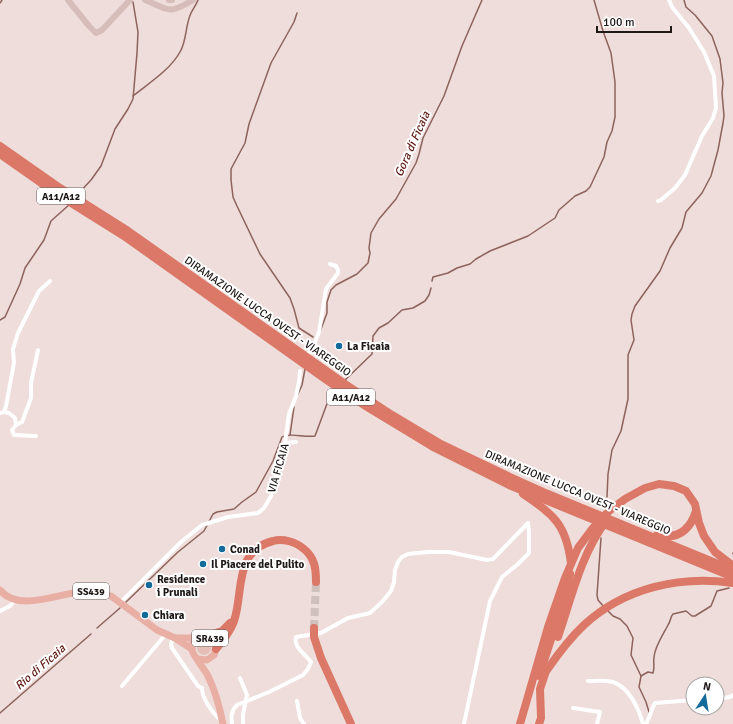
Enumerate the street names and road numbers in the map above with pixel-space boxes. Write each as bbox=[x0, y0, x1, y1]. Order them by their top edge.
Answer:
road number: A11/A12 bbox=[37, 188, 85, 204]
street label: DIRAMAZIONE LUCCA OVEST - VIAREGGIO bbox=[182, 254, 353, 379]
road number: A11/A12 bbox=[327, 389, 375, 405]
street label: VIA FICAIA bbox=[265, 442, 292, 494]
street label: DIRAMAZIONE LUCCA OVEST - VIAREGGIO bbox=[483, 447, 673, 538]
road number: SS439 bbox=[73, 583, 109, 599]
road number: SR439 bbox=[192, 630, 228, 646]

